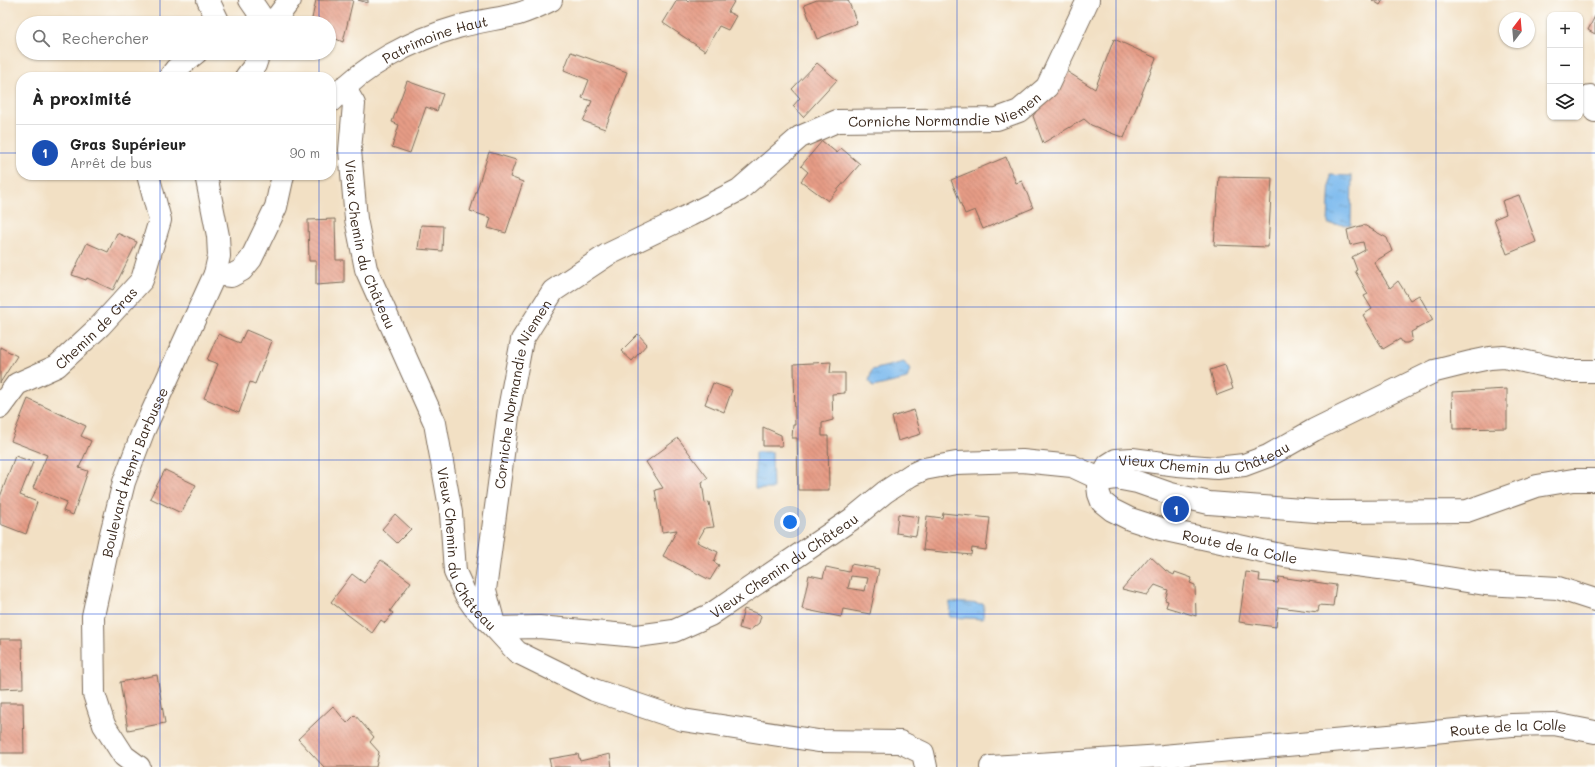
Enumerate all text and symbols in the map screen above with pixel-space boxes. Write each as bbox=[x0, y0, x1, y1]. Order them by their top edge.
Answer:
street label: Patrimoine Haut bbox=[378, 11, 489, 67]
north arrow bbox=[1499, 12, 1535, 48]
map controls bbox=[1547, 12, 1583, 120]
button: + bbox=[1547, 12, 1583, 48]
search box bbox=[16, 16, 336, 60]
icon: search bbox=[30, 27, 52, 49]
text: Rechercher bbox=[62, 28, 149, 48]
button: − bbox=[1547, 48, 1583, 84]
button: layers bbox=[1547, 84, 1583, 120]
text: À proximité bbox=[32, 87, 131, 109]
street label: Corniche Normandie Niemen bbox=[848, 87, 1044, 130]
text: Gras Supérieur bbox=[70, 134, 186, 154]
text: 1 bbox=[42, 144, 48, 161]
text: 90 m bbox=[290, 144, 320, 161]
text: Arrêt de bus bbox=[70, 154, 152, 171]
street label: Vieux Chemin du Château bbox=[341, 159, 401, 331]
street label: Chemin de Gras bbox=[50, 282, 141, 373]
street label: Corniche Normandie Niemen bbox=[489, 295, 555, 490]
street label: Boulevard Henri Barbusse bbox=[96, 384, 172, 559]
street label: Vieux Chemin du Château bbox=[1118, 437, 1292, 478]
street label: Vieux Chemin du Château bbox=[433, 465, 501, 634]
pin: 1 bbox=[1163, 494, 1189, 524]
street label: Vieux Chemin du Château bbox=[706, 509, 862, 622]
your location bbox=[780, 512, 800, 532]
street label: Route de la Colle bbox=[1181, 524, 1299, 567]
street label: Route de la Colle bbox=[1449, 714, 1568, 740]

